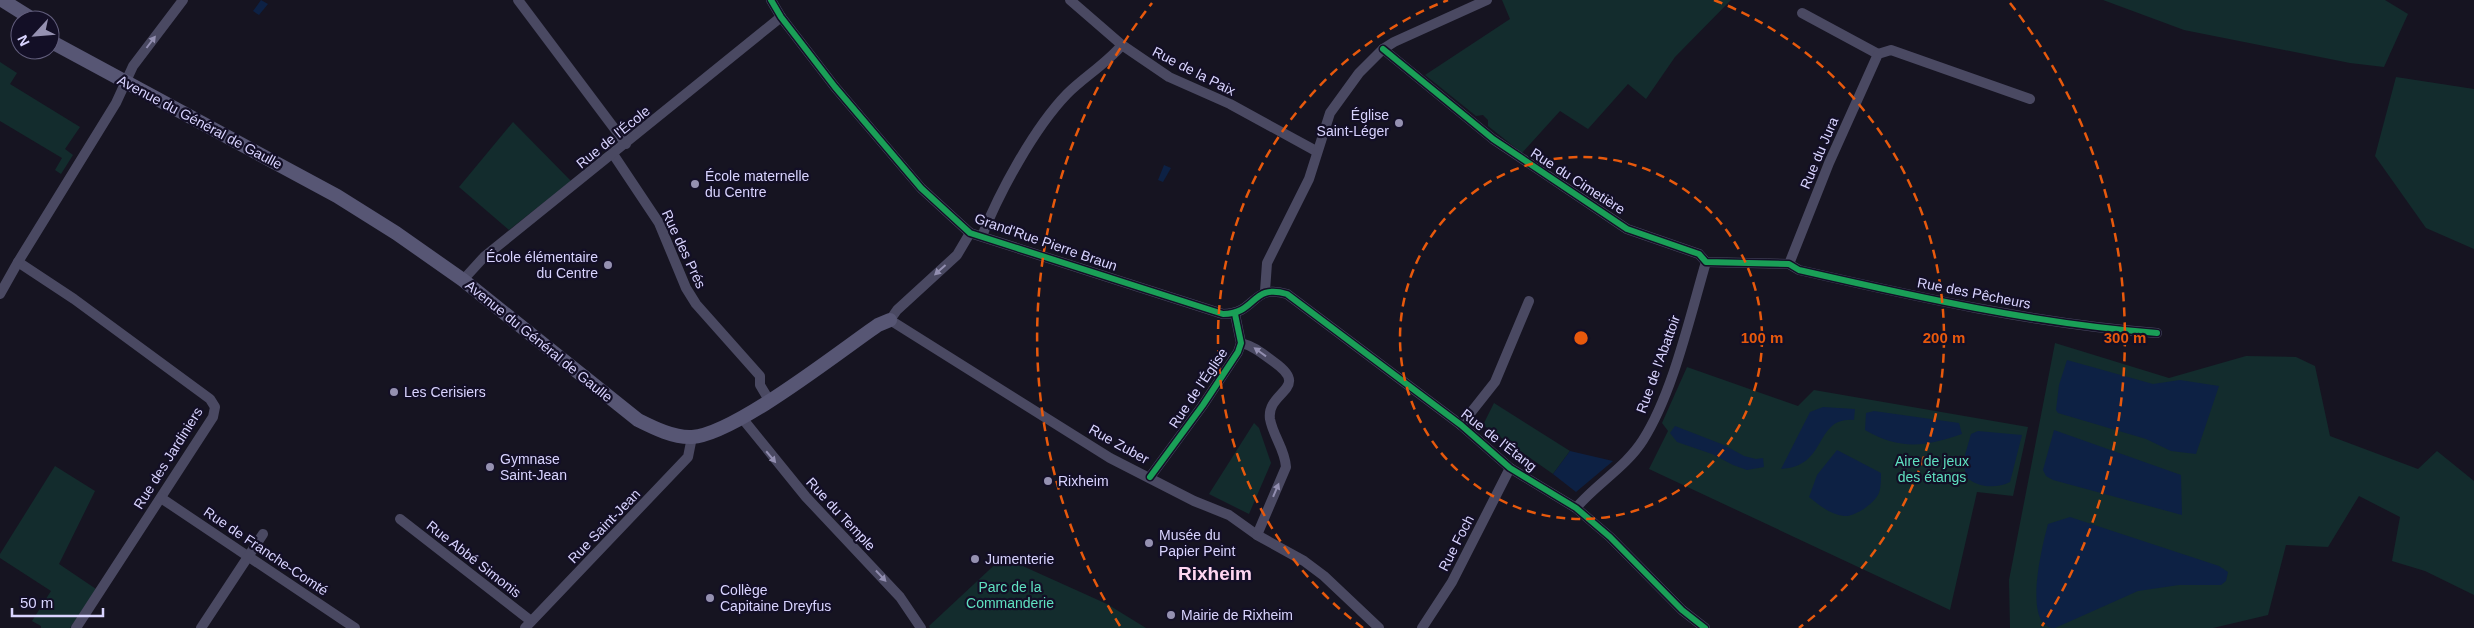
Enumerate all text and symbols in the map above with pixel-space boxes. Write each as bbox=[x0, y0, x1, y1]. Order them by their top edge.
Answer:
north arrow bbox=[10, 10, 60, 60]
text: N bbox=[14, 33, 33, 49]
one-way arrow bbox=[146, 36, 157, 49]
street label: Rue de la Paix bbox=[1150, 43, 1238, 99]
street label: Avenue du Général de Gaulle bbox=[115, 72, 285, 172]
street label: Rue de l'École bbox=[573, 102, 653, 171]
place label: Église Saint-Léger bbox=[1317, 107, 1389, 139]
street label: Rue du Jura bbox=[1797, 115, 1841, 191]
marker: Église Saint-Léger bbox=[1393, 117, 1405, 129]
street label: Rue du Cimetière bbox=[1528, 145, 1628, 217]
place label: École maternelle du Centre bbox=[705, 168, 809, 200]
marker: École maternelle du Centre bbox=[689, 178, 701, 190]
street label: Rue des Prés bbox=[659, 207, 709, 291]
street label: Grand'Rue Pierre Braun bbox=[973, 210, 1119, 274]
place label: École élémentaire du Centre bbox=[486, 249, 598, 281]
marker: École élémentaire du Centre bbox=[602, 259, 614, 271]
one-way arrow bbox=[935, 264, 947, 276]
street label: Rue des Pêcheurs bbox=[1916, 274, 2032, 312]
street label: Avenue du Général de Gaulle bbox=[462, 277, 616, 405]
street label: Rue de l'Abattoir bbox=[1633, 313, 1683, 415]
centre of rings bbox=[1572, 329, 1590, 347]
text: 100 m bbox=[1741, 329, 1783, 346]
text: 200 m bbox=[1923, 329, 1965, 346]
text: 300 m bbox=[2104, 329, 2146, 346]
street label: Rue de l'Église bbox=[1165, 345, 1231, 431]
one-way arrow bbox=[1253, 347, 1267, 357]
place label: Les Cerisiers bbox=[404, 384, 486, 400]
marker: Les Cerisiers bbox=[388, 386, 400, 398]
street label: Rue des Jardiniers bbox=[130, 404, 206, 512]
street label: Rue de l'Étang bbox=[1458, 406, 1540, 474]
street label: Rue Zuber bbox=[1086, 421, 1152, 467]
one-way arrow bbox=[765, 450, 777, 462]
place label: Gymnase Saint-Jean bbox=[500, 451, 567, 483]
park label: Aire de jeux des étangs bbox=[1895, 453, 1969, 485]
marker: Gymnase Saint-Jean bbox=[484, 461, 496, 473]
place label: Rixheim bbox=[1058, 473, 1109, 489]
street label: Rue du Temple bbox=[803, 474, 879, 554]
marker: Rixheim bbox=[1042, 475, 1054, 487]
one-way arrow bbox=[1272, 482, 1280, 497]
street label: Rue Saint-Jean bbox=[565, 486, 643, 566]
street label: Rue de Franche-Comté bbox=[201, 503, 331, 599]
street label: Rue Foch bbox=[1435, 512, 1477, 574]
street label: Rue Abbé Simonis bbox=[424, 517, 524, 601]
place label: Musée du Papier Peint bbox=[1159, 527, 1235, 559]
marker: Musée du Papier Peint bbox=[1143, 537, 1155, 549]
place label: Jumenterie bbox=[985, 551, 1054, 567]
marker: Jumenterie bbox=[969, 553, 981, 565]
district label: Rixheim bbox=[1178, 563, 1252, 584]
one-way arrow bbox=[875, 570, 887, 582]
park label: Parc de la Commanderie bbox=[966, 579, 1054, 611]
place label: Collège Capitaine Dreyfus bbox=[720, 582, 831, 614]
scale bar bbox=[12, 586, 104, 618]
marker: Collège Capitaine Dreyfus bbox=[704, 592, 716, 604]
text: 50 m bbox=[20, 594, 53, 611]
place label: Mairie de Rixheim bbox=[1181, 607, 1293, 623]
marker: Mairie de Rixheim bbox=[1165, 609, 1177, 621]

